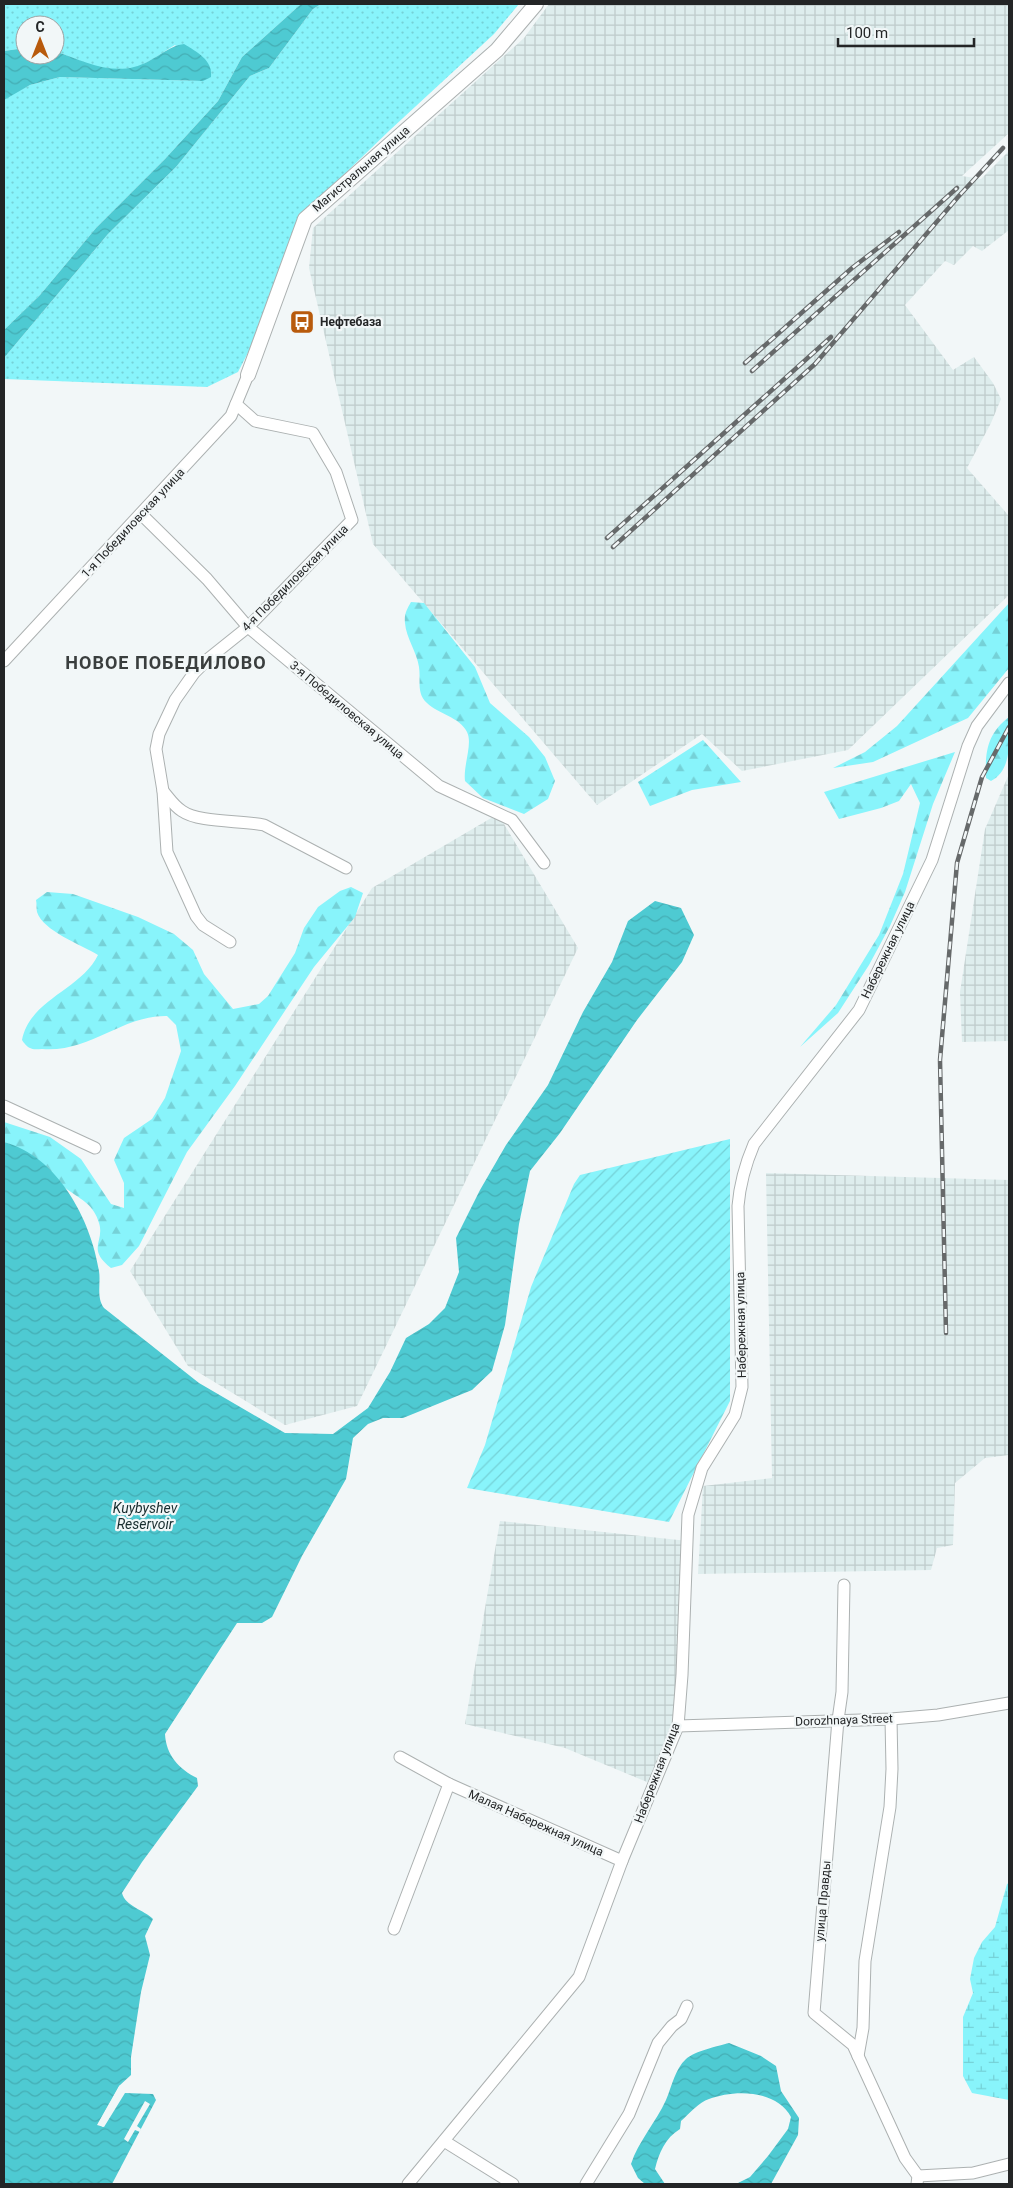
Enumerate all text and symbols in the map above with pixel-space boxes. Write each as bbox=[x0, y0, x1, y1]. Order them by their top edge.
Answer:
north arrow bbox=[15, 15, 65, 65]
scale bar bbox=[838, 15, 974, 47]
text: С bbox=[35, 19, 45, 35]
text: 100 m bbox=[846, 24, 888, 42]
street label: Магистральная улица bbox=[310, 123, 412, 215]
bus stop icon: Нефтебаза bbox=[289, 309, 315, 335]
place label: Нефтебаза bbox=[320, 315, 382, 329]
street label: 1-я Победиловская улица bbox=[79, 465, 187, 581]
street label: 4-я Победиловская улица bbox=[239, 522, 351, 634]
district label: НОВОЕ ПОБЕДИЛОВО bbox=[65, 652, 267, 673]
street label: 3-я Победиловская улица bbox=[287, 658, 407, 762]
street label: Набережная улица bbox=[858, 899, 918, 1001]
street label: Набережная улица bbox=[733, 1272, 749, 1378]
water label: Kuybyshev Reservoir bbox=[113, 1500, 178, 1532]
street label: Dorozhnaya Street bbox=[795, 1711, 893, 1729]
street label: Набережная улица bbox=[631, 1721, 683, 1825]
street label: Малая Набережная улица bbox=[466, 1787, 606, 1859]
street label: улица Правды bbox=[812, 1860, 834, 1942]

